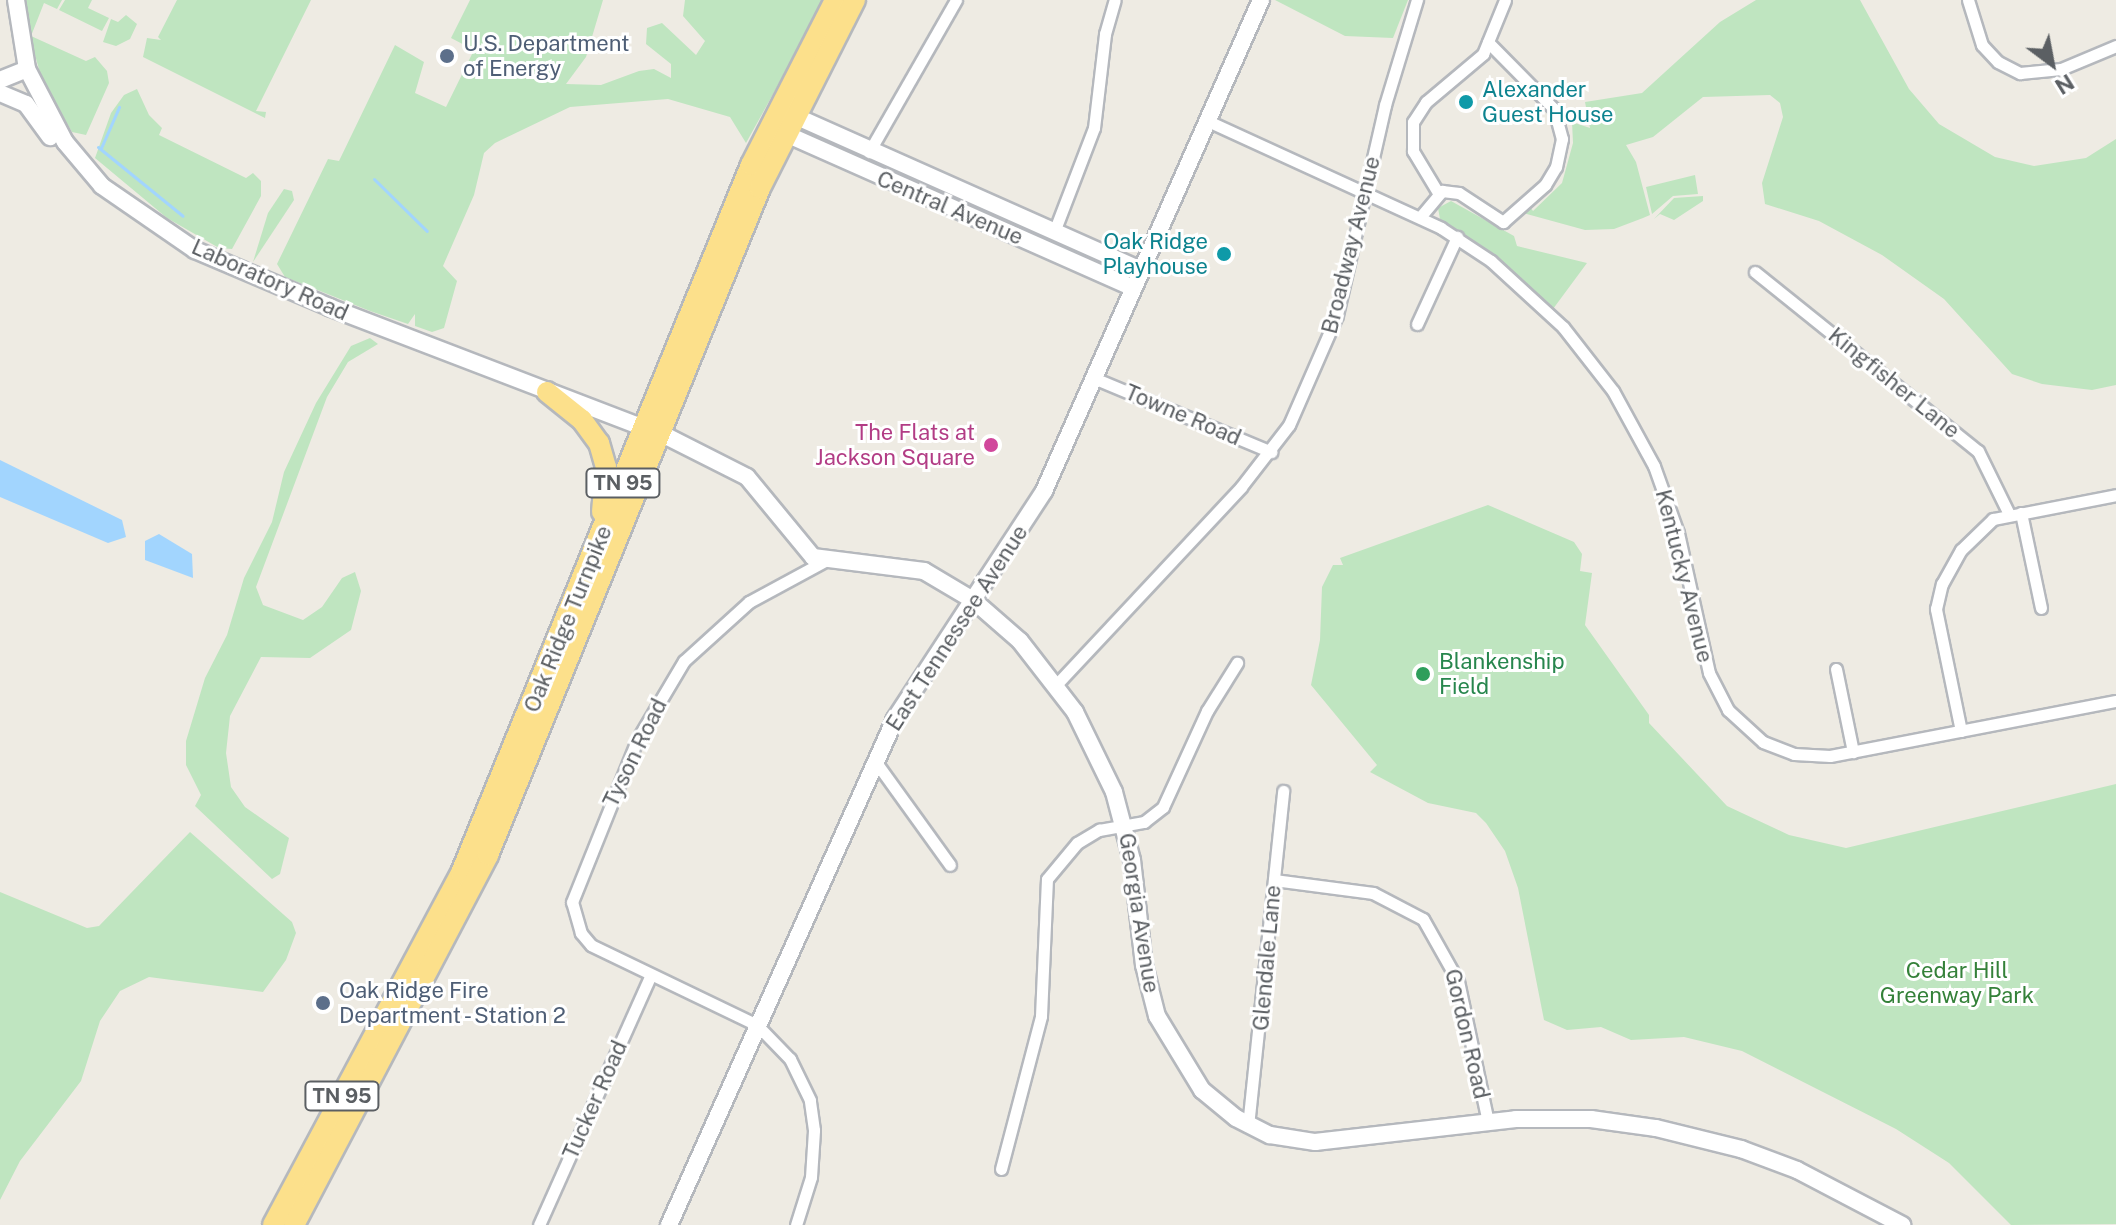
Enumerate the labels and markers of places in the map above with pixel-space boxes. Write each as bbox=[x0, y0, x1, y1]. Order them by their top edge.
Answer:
place label: U.S. Department of Energy bbox=[463, 30, 630, 82]
marker: U.S. Department of Energy bbox=[438, 47, 456, 65]
place label: Alexander Guest House bbox=[1482, 76, 1614, 128]
marker: Alexander Guest House bbox=[1457, 93, 1475, 111]
place label: Oak Ridge Playhouse bbox=[1102, 228, 1208, 280]
marker: Oak Ridge Playhouse bbox=[1215, 245, 1233, 263]
place label: The Flats at Jackson Square bbox=[815, 419, 975, 470]
marker: The Flats at Jackson Square bbox=[982, 436, 1000, 454]
place label: Blankenship Field bbox=[1439, 648, 1565, 700]
marker: Blankenship Field bbox=[1414, 665, 1432, 683]
place label: Oak Ridge Fire Department - Station 2 bbox=[339, 977, 572, 1028]
marker: Oak Ridge Fire Department - Station 2 bbox=[314, 994, 332, 1012]

